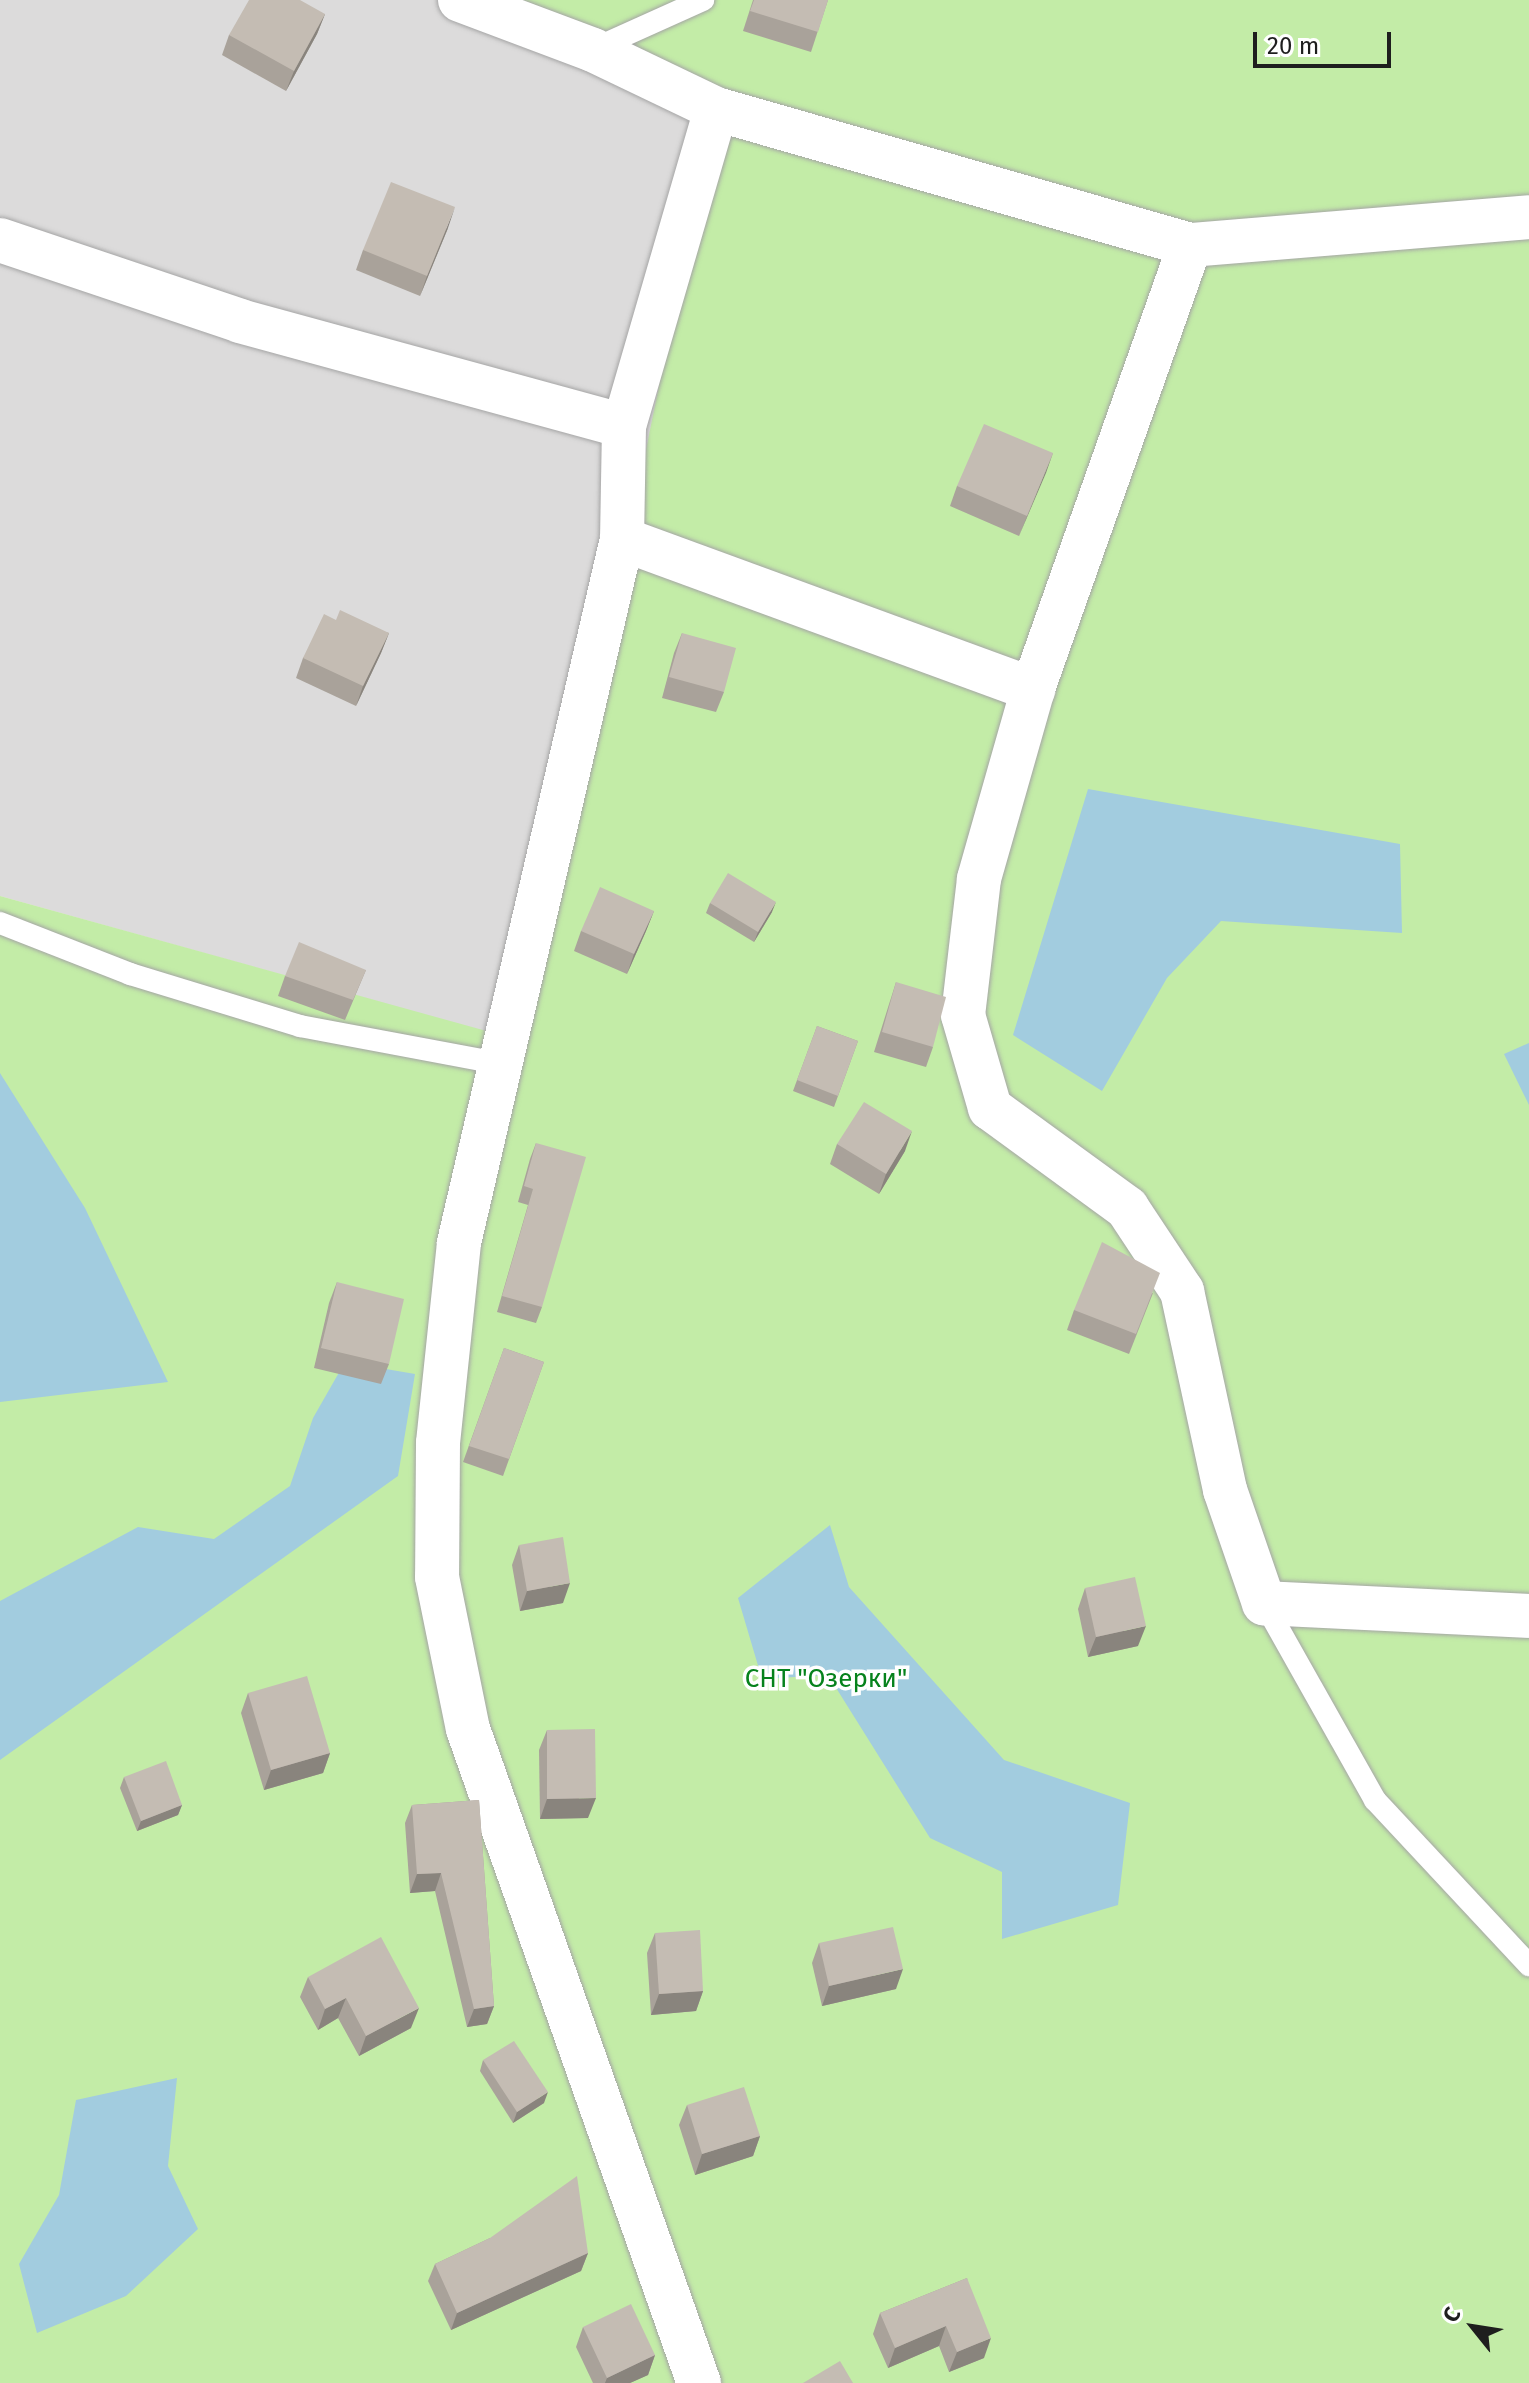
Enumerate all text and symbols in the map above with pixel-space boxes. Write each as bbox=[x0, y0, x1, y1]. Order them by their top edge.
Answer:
scale bar bbox=[1257, 16, 1395, 66]
text: 20 m bbox=[1267, 32, 1319, 60]
park label: СНТ "Озерки" bbox=[745, 1663, 907, 1695]
north arrow bbox=[1433, 2287, 1513, 2367]
text: С bbox=[1437, 2303, 1467, 2327]

